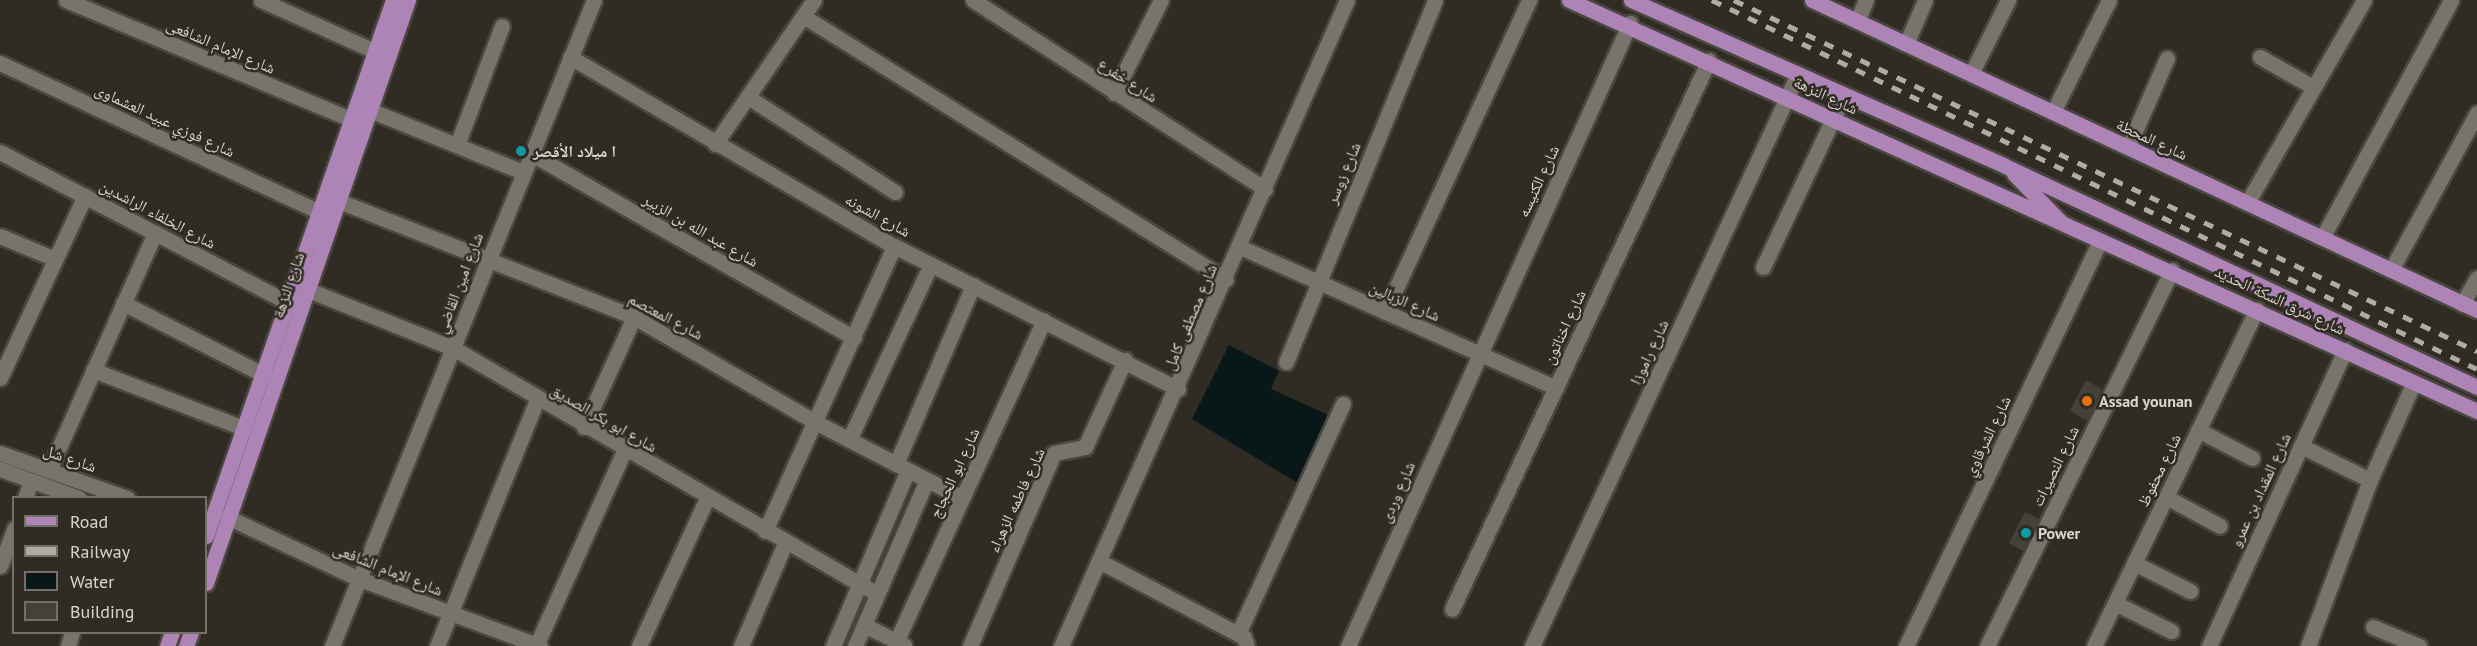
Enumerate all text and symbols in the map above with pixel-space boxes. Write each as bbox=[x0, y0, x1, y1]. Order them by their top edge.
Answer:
street label: شارع الإمام الشافعى bbox=[164, 14, 278, 78]
street label: شارع خفرع bbox=[1095, 54, 1161, 106]
street label: شارع النزهة bbox=[1791, 72, 1861, 118]
street label: شارع فوزي عبيد العشماوى bbox=[92, 79, 238, 161]
street label: شارع المحطة bbox=[2113, 114, 2191, 164]
street label: شارع زوسر bbox=[1321, 139, 1365, 207]
place label: ا ميلاد الأقصر bbox=[533, 141, 616, 161]
street label: شارع الكنيسه bbox=[1513, 142, 1563, 220]
marker: ا ميلاد الأقصر bbox=[514, 144, 528, 158]
street label: شارع الخلفاء الراشدين bbox=[97, 175, 219, 253]
street label: شارع عبد الله بن الزبير bbox=[640, 189, 762, 271]
street label: شارع الشونه bbox=[842, 189, 914, 241]
street label: شارع امين القاضي bbox=[431, 230, 487, 336]
street label: شارع النزهة bbox=[268, 250, 308, 320]
street label: شارع مصطفى كامل bbox=[1159, 261, 1221, 373]
street label: شارع شرق السكة الحديد bbox=[2212, 261, 2348, 339]
street label: شارع الزبالين bbox=[1367, 277, 1443, 325]
street label: شارع اخناتون bbox=[1538, 287, 1590, 367]
street label: شارع المعتصم bbox=[625, 288, 707, 344]
street label: شارع راموزا bbox=[1626, 316, 1672, 388]
street label: شارع ابو بكر الصديق bbox=[547, 380, 661, 456]
place label: Assad younan bbox=[2099, 391, 2193, 411]
street label: شارع الشرقاوي bbox=[1959, 393, 2015, 479]
marker: Assad younan bbox=[2080, 394, 2094, 408]
street label: شارع النصيرات bbox=[2027, 423, 2083, 509]
street label: شارع ابو الحجاج bbox=[925, 425, 983, 521]
street label: شارع محفوظ bbox=[2133, 430, 2185, 510]
street label: شارع المقداد بن عمرو bbox=[2225, 430, 2295, 550]
street label: شارع شل bbox=[41, 440, 99, 476]
street label: شارع فاطمه الزهراء bbox=[983, 445, 1049, 555]
street label: شارع وردى bbox=[1375, 458, 1419, 526]
legend bbox=[12, 496, 207, 634]
text: Road bbox=[70, 510, 108, 533]
place label: Power bbox=[2038, 523, 2080, 543]
marker: Power bbox=[2019, 526, 2033, 540]
street label: شارع الإمام الشافعى bbox=[330, 538, 446, 600]
text: Railway bbox=[70, 540, 130, 563]
text: Water bbox=[70, 570, 114, 593]
text: Building bbox=[70, 600, 134, 623]

